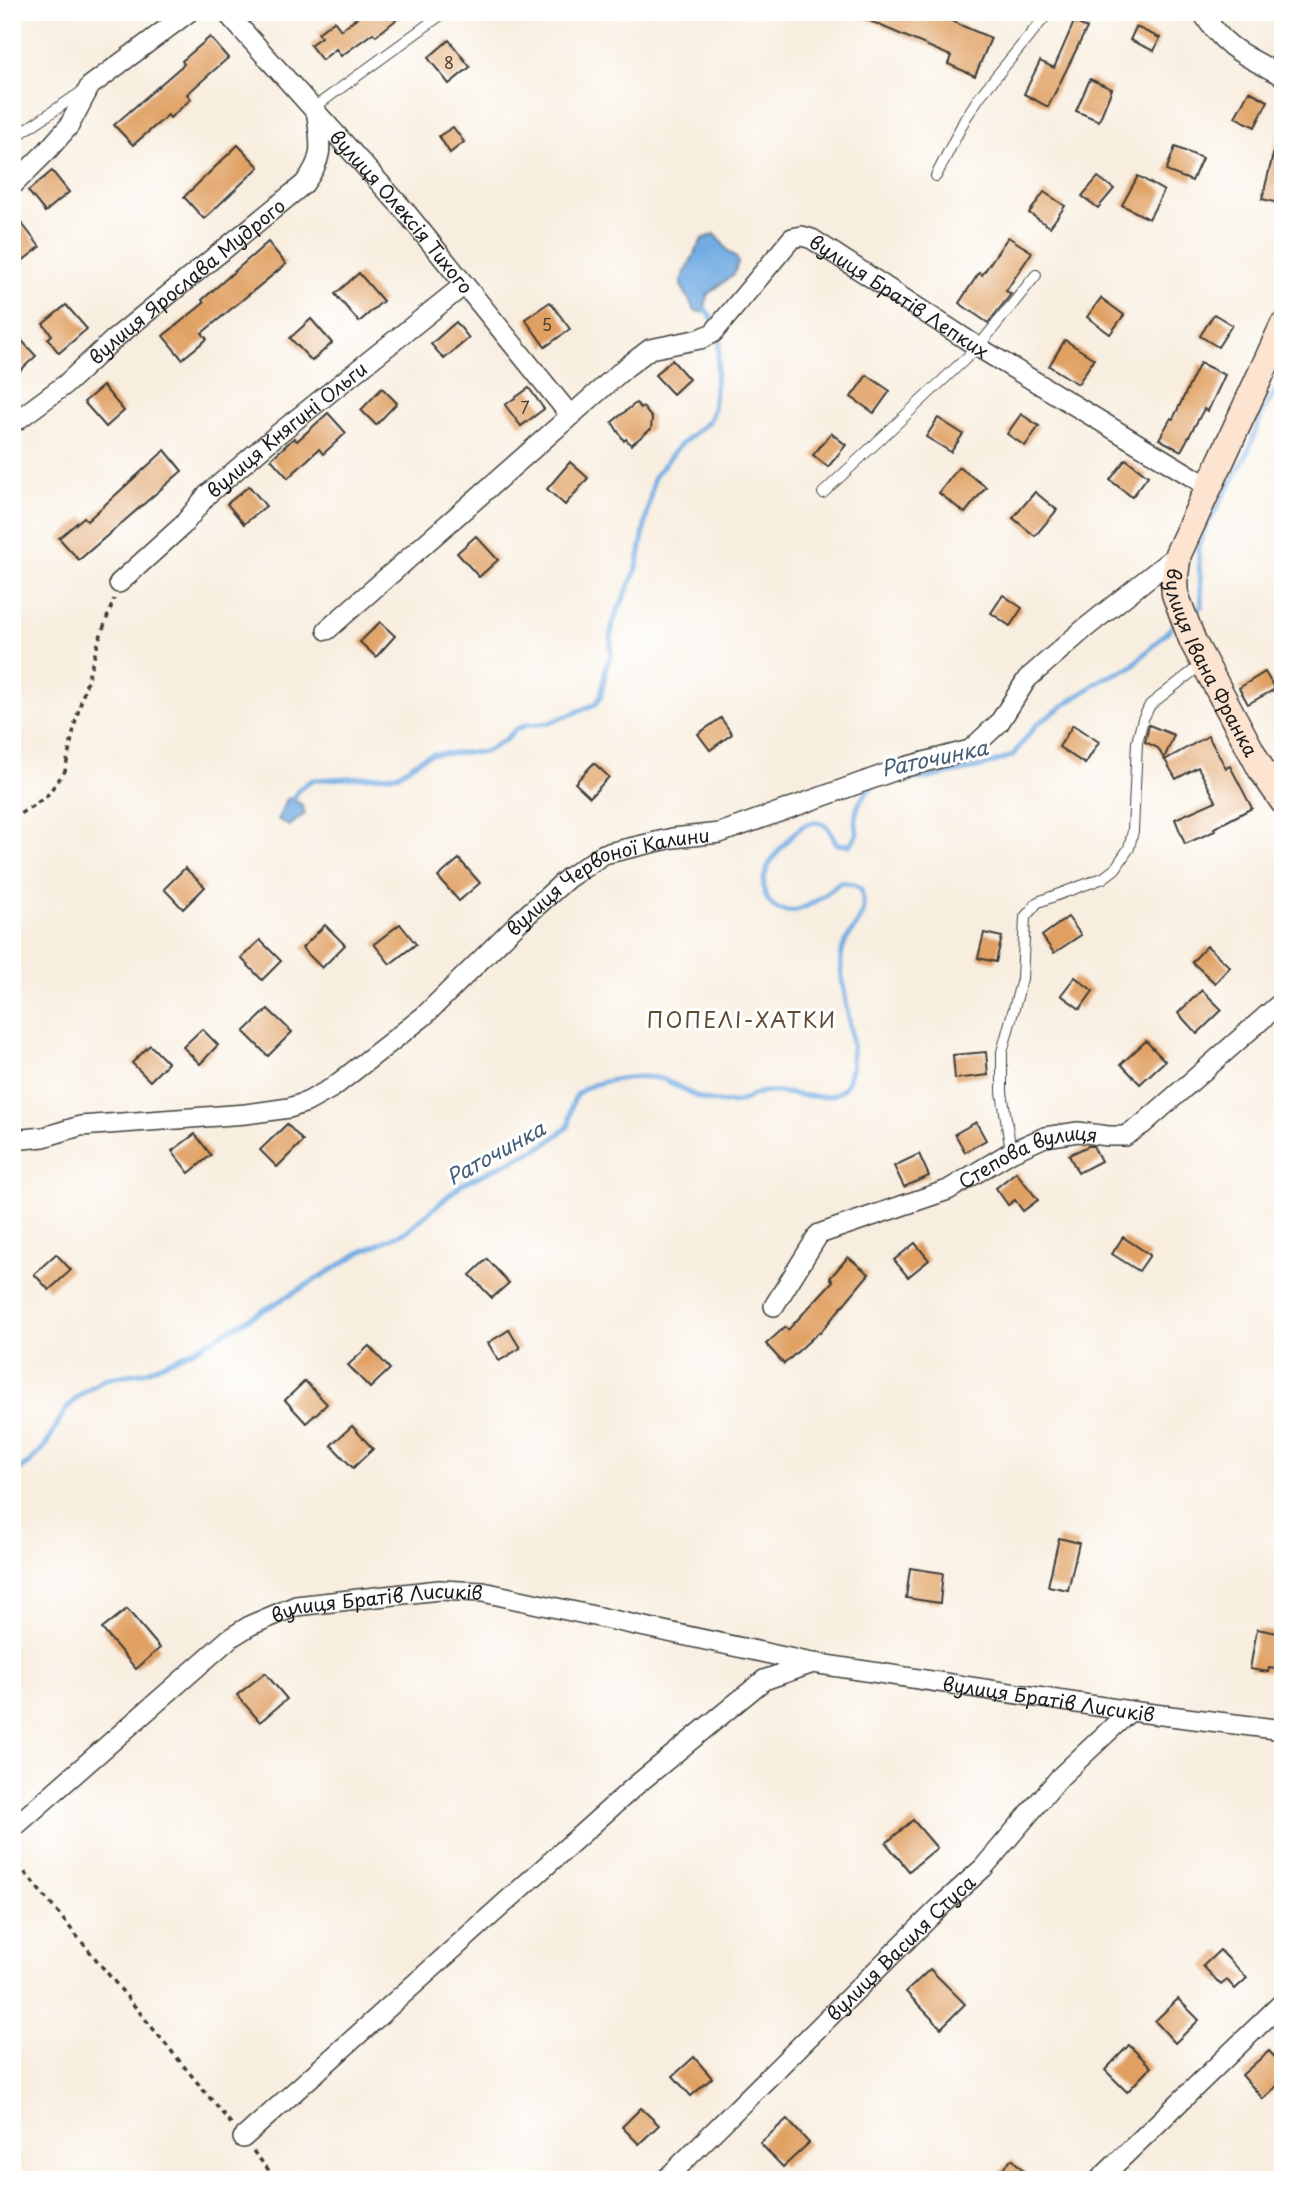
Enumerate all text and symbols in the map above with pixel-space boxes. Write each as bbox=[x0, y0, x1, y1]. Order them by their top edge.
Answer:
house number: 8 bbox=[444, 50, 454, 74]
street label: вулиця Олексія Тихого bbox=[324, 123, 480, 299]
street label: вулиця Ярослава Мудрого bbox=[82, 191, 291, 370]
street label: вулиця Братів Лепких bbox=[804, 227, 994, 365]
house number: 5 bbox=[542, 312, 552, 336]
street label: вулиця Княгині Ольги bbox=[200, 354, 373, 504]
house number: 7 bbox=[520, 395, 530, 419]
street label: вулиця Івана Франка bbox=[1160, 567, 1266, 761]
water label: Раточинка bbox=[877, 730, 991, 784]
street label: вулиця Червоної Калини bbox=[499, 820, 711, 942]
district label: ПОПЕЛІ-ХАТКИ bbox=[647, 1003, 837, 1035]
water label: Раточинка bbox=[440, 1111, 551, 1192]
street label: Степова вулиця bbox=[953, 1118, 1099, 1195]
street label: вулиця Братів Лисиків bbox=[266, 1576, 483, 1629]
street label: вулиця Братів Лисиків bbox=[941, 1669, 1156, 1728]
street label: вулиця Василя Стуса bbox=[819, 1868, 981, 2027]

